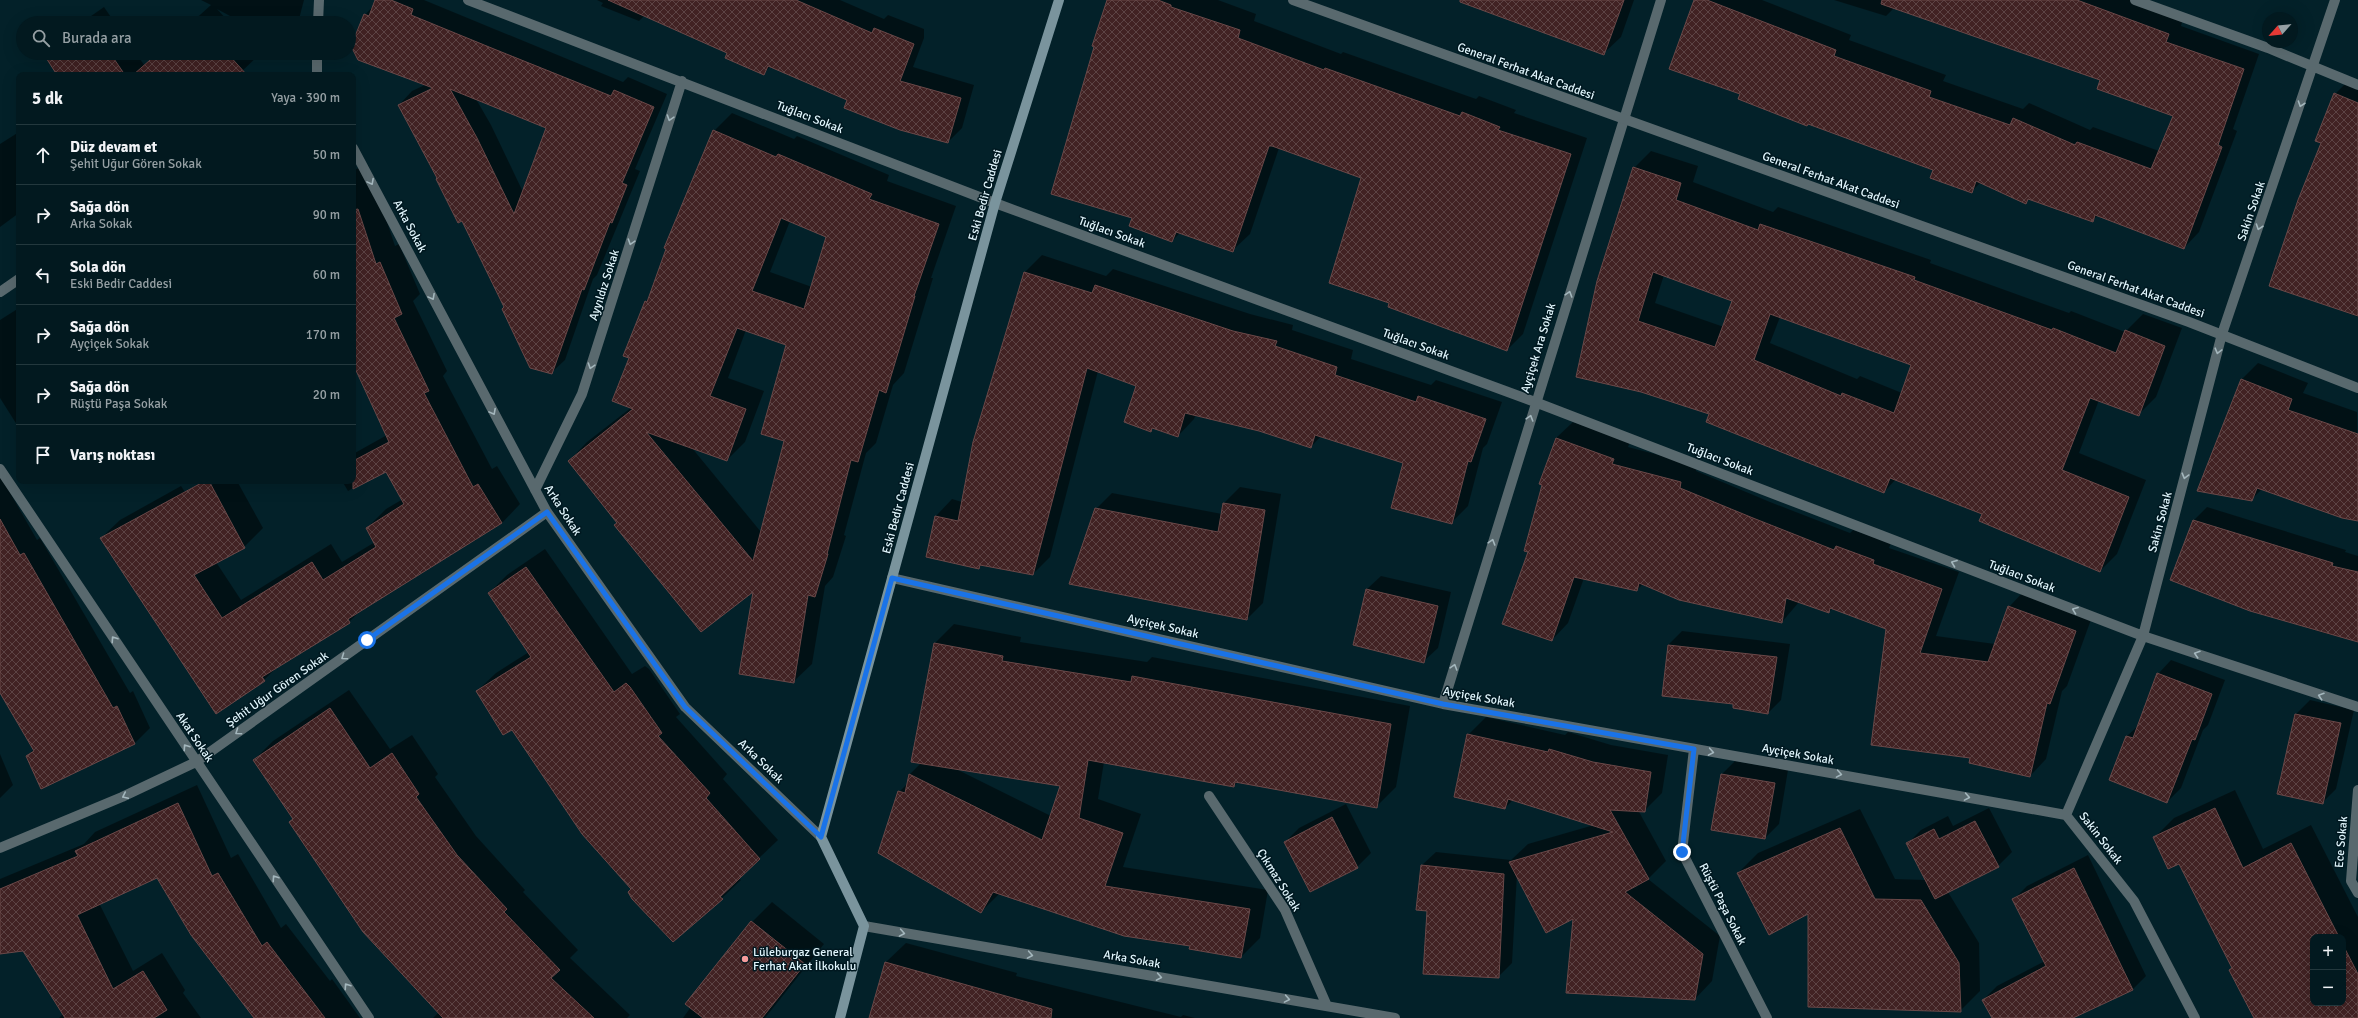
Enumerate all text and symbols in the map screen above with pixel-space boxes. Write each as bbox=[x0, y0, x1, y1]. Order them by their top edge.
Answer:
north arrow bbox=[2262, 12, 2298, 48]
search box bbox=[16, 16, 356, 60]
icon: search bbox=[30, 27, 52, 49]
text: Burada ara bbox=[62, 29, 132, 47]
street label: General Ferhat Akat Caddesi bbox=[1455, 40, 1597, 103]
text: 5 dk bbox=[32, 88, 63, 109]
text: Yaya · 390 m bbox=[271, 90, 340, 106]
street label: Tuğlacı Sokak bbox=[774, 98, 845, 137]
one-way arrow bbox=[2297, 101, 2306, 108]
one-way arrow bbox=[667, 115, 675, 122]
text: Düz devam et bbox=[70, 138, 157, 156]
icon: ahead bbox=[32, 144, 54, 166]
text: 50 m bbox=[313, 147, 340, 163]
street label: Eski Bedir Caddesi bbox=[965, 148, 1006, 242]
street label: General Ferhat Akat Caddesi bbox=[1760, 149, 1902, 212]
text: Şehit Uğur Gören Sokak bbox=[70, 156, 202, 172]
one-way arrow bbox=[367, 178, 374, 185]
street label: Sakin Sokak bbox=[2234, 179, 2269, 243]
street label: Arka Sokak bbox=[389, 197, 430, 255]
text: Sağa dön bbox=[70, 198, 129, 216]
icon: right bbox=[32, 204, 54, 226]
text: 90 m bbox=[313, 207, 340, 223]
street label: Tuğlacı Sokak bbox=[1076, 213, 1147, 252]
text: Arka Sokak bbox=[70, 216, 132, 232]
one-way arrow bbox=[2255, 224, 2264, 231]
one-way arrow bbox=[627, 239, 636, 246]
street label: Ayyıldız Sokak bbox=[586, 248, 623, 323]
text: Sola dön bbox=[70, 258, 126, 276]
street label: General Ferhat Akat Caddesi bbox=[2065, 258, 2207, 321]
icon: left bbox=[32, 264, 54, 286]
text: 60 m bbox=[313, 267, 340, 283]
text: Eski Bedir Caddesi bbox=[70, 276, 172, 292]
one-way arrow bbox=[1564, 290, 1573, 297]
one-way arrow bbox=[428, 293, 435, 300]
street label: Ayçiçek Ara Sokak bbox=[1518, 301, 1559, 395]
text: Sağa dön bbox=[70, 318, 129, 336]
icon: right bbox=[32, 324, 54, 346]
street label: Tuğlacı Sokak bbox=[1380, 325, 1451, 364]
text: 170 m bbox=[306, 327, 340, 343]
text: Ayçiçek Sokak bbox=[70, 336, 149, 352]
one-way arrow bbox=[2214, 347, 2223, 354]
one-way arrow bbox=[587, 362, 596, 369]
text: Sağa dön bbox=[70, 378, 129, 396]
icon: right bbox=[32, 384, 54, 406]
text: 20 m bbox=[313, 387, 340, 403]
text: Rüştü Paşa Sokak bbox=[70, 396, 167, 412]
one-way arrow bbox=[489, 408, 496, 415]
one-way arrow bbox=[1525, 415, 1534, 422]
street label: Tuğlacı Sokak bbox=[1684, 440, 1755, 479]
icon: arrive bbox=[32, 444, 54, 466]
text: Varış noktası bbox=[70, 446, 155, 464]
street label: Eski Bedir Caddesi bbox=[879, 461, 918, 556]
one-way arrow bbox=[2181, 472, 2190, 479]
street label: Arka Sokak bbox=[541, 482, 585, 538]
street label: Sakin Sokak bbox=[2145, 490, 2176, 554]
one-way arrow bbox=[1487, 539, 1496, 546]
street label: Tuğlacı Sokak bbox=[1986, 557, 2057, 596]
one-way arrow bbox=[1950, 560, 1957, 568]
one-way arrow bbox=[2072, 606, 2079, 614]
street label: Ayçiçek Sokak bbox=[1126, 611, 1200, 642]
route start bbox=[358, 631, 376, 649]
one-way arrow bbox=[111, 636, 119, 643]
street label: Şehit Uğur Gören Sokak bbox=[223, 648, 331, 730]
one-way arrow bbox=[2194, 650, 2201, 659]
one-way arrow bbox=[341, 652, 348, 660]
one-way arrow bbox=[1449, 663, 1458, 670]
street label: Ayçiçek Sokak bbox=[1442, 684, 1516, 711]
one-way arrow bbox=[2317, 692, 2324, 700]
street label: Akat Sokak bbox=[172, 709, 217, 765]
one-way arrow bbox=[235, 727, 242, 735]
street label: Arka Sokak bbox=[735, 736, 787, 787]
street label: Ayçiçek Sokak bbox=[1761, 741, 1835, 768]
one-way arrow bbox=[183, 744, 191, 751]
one-way arrow bbox=[1708, 747, 1714, 755]
one-way arrow bbox=[1836, 770, 1842, 778]
one-way arrow bbox=[122, 791, 130, 799]
one-way arrow bbox=[1964, 792, 1970, 801]
street label: Sakin Sokak bbox=[2076, 809, 2126, 867]
street label: Ece Sokak bbox=[2332, 816, 2351, 869]
route end bbox=[1673, 843, 1691, 861]
street label: Çıkmaz Sokak bbox=[1253, 846, 1304, 914]
street label: Rüştü Paşa Sokak bbox=[1695, 861, 1750, 948]
one-way arrow bbox=[272, 875, 279, 882]
one-way arrow bbox=[899, 928, 905, 937]
map controls bbox=[2310, 934, 2346, 1006]
button: + bbox=[2310, 934, 2346, 970]
place label: Lüleburgaz General Ferhat Akat İlkokulu bbox=[753, 945, 856, 974]
street label: Arka Sokak bbox=[1102, 947, 1162, 972]
one-way arrow bbox=[1027, 950, 1034, 959]
marker: Lüleburgaz General Ferhat Akat İlkokulu bbox=[740, 954, 750, 964]
button: − bbox=[2310, 970, 2346, 1006]
one-way arrow bbox=[1155, 972, 1162, 981]
one-way arrow bbox=[345, 983, 352, 990]
one-way arrow bbox=[1284, 994, 1290, 1003]

